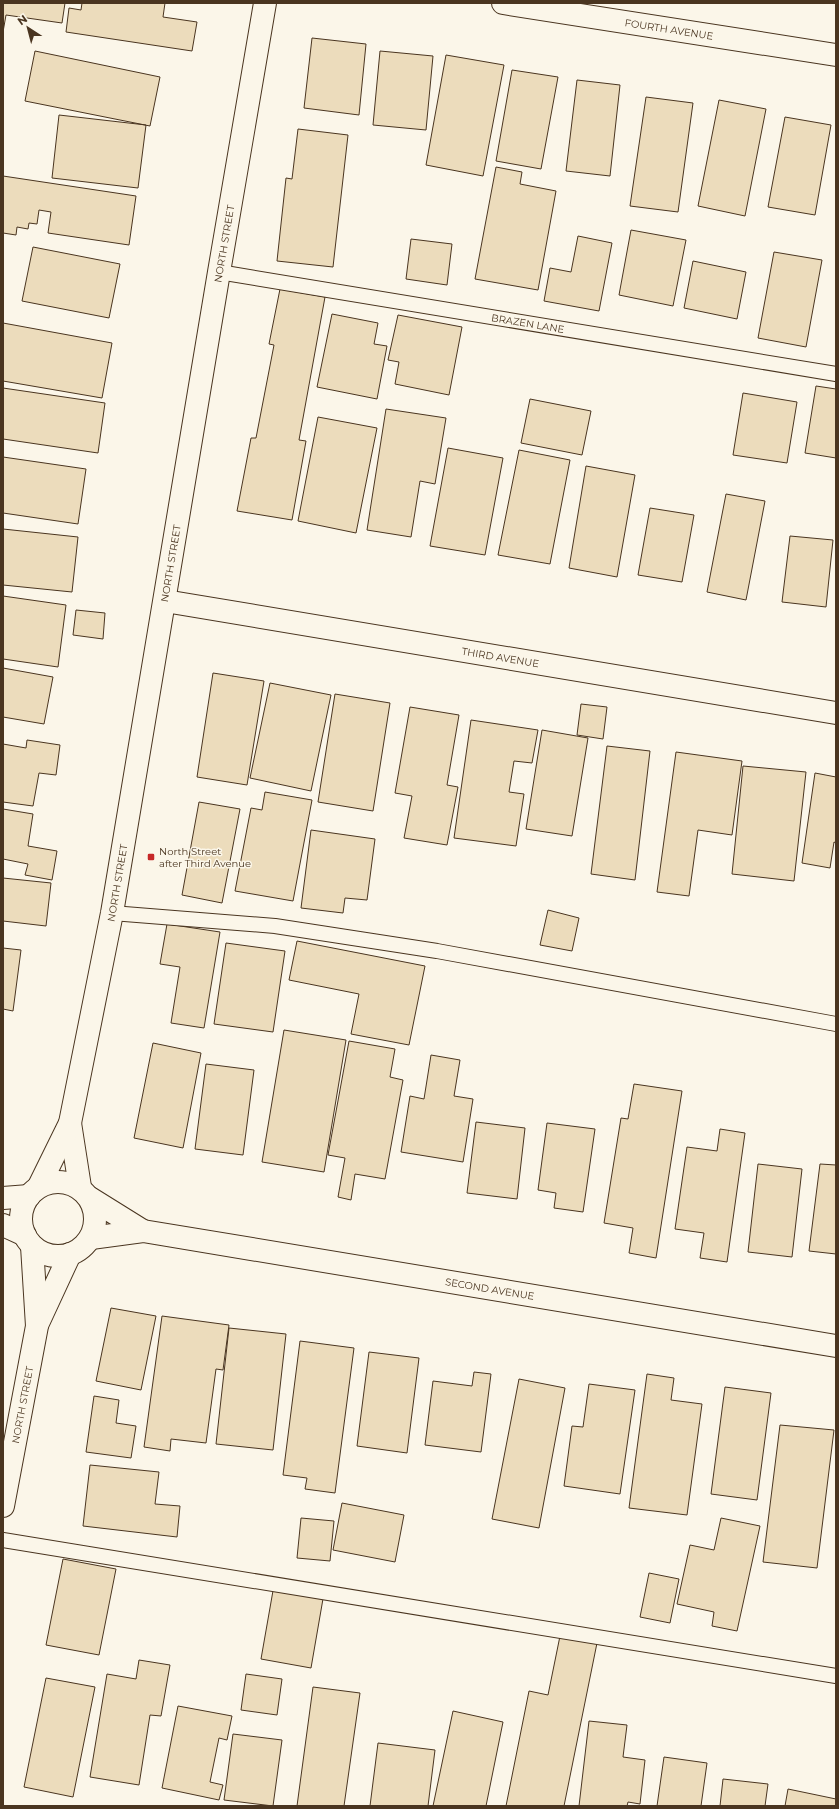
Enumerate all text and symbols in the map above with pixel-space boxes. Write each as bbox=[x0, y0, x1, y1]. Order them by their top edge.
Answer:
north arrow bbox=[8, 8, 48, 48]
text: N bbox=[14, 12, 30, 28]
street label: FOURTH AVENUE bbox=[624, 16, 714, 43]
street label: NORTH STREET bbox=[211, 204, 237, 283]
street label: BRAZEN LANE bbox=[490, 311, 566, 336]
street label: NORTH STREET bbox=[158, 523, 184, 603]
street label: THIRD AVENUE bbox=[461, 645, 540, 670]
street label: NORTH STREET bbox=[104, 843, 130, 923]
place label: North Street after Third Avenue bbox=[159, 845, 251, 870]
marker: North Street after Third Avenue bbox=[146, 852, 156, 862]
street label: SECOND AVENUE bbox=[444, 1275, 536, 1303]
street label: NORTH STREET bbox=[9, 1365, 36, 1445]

